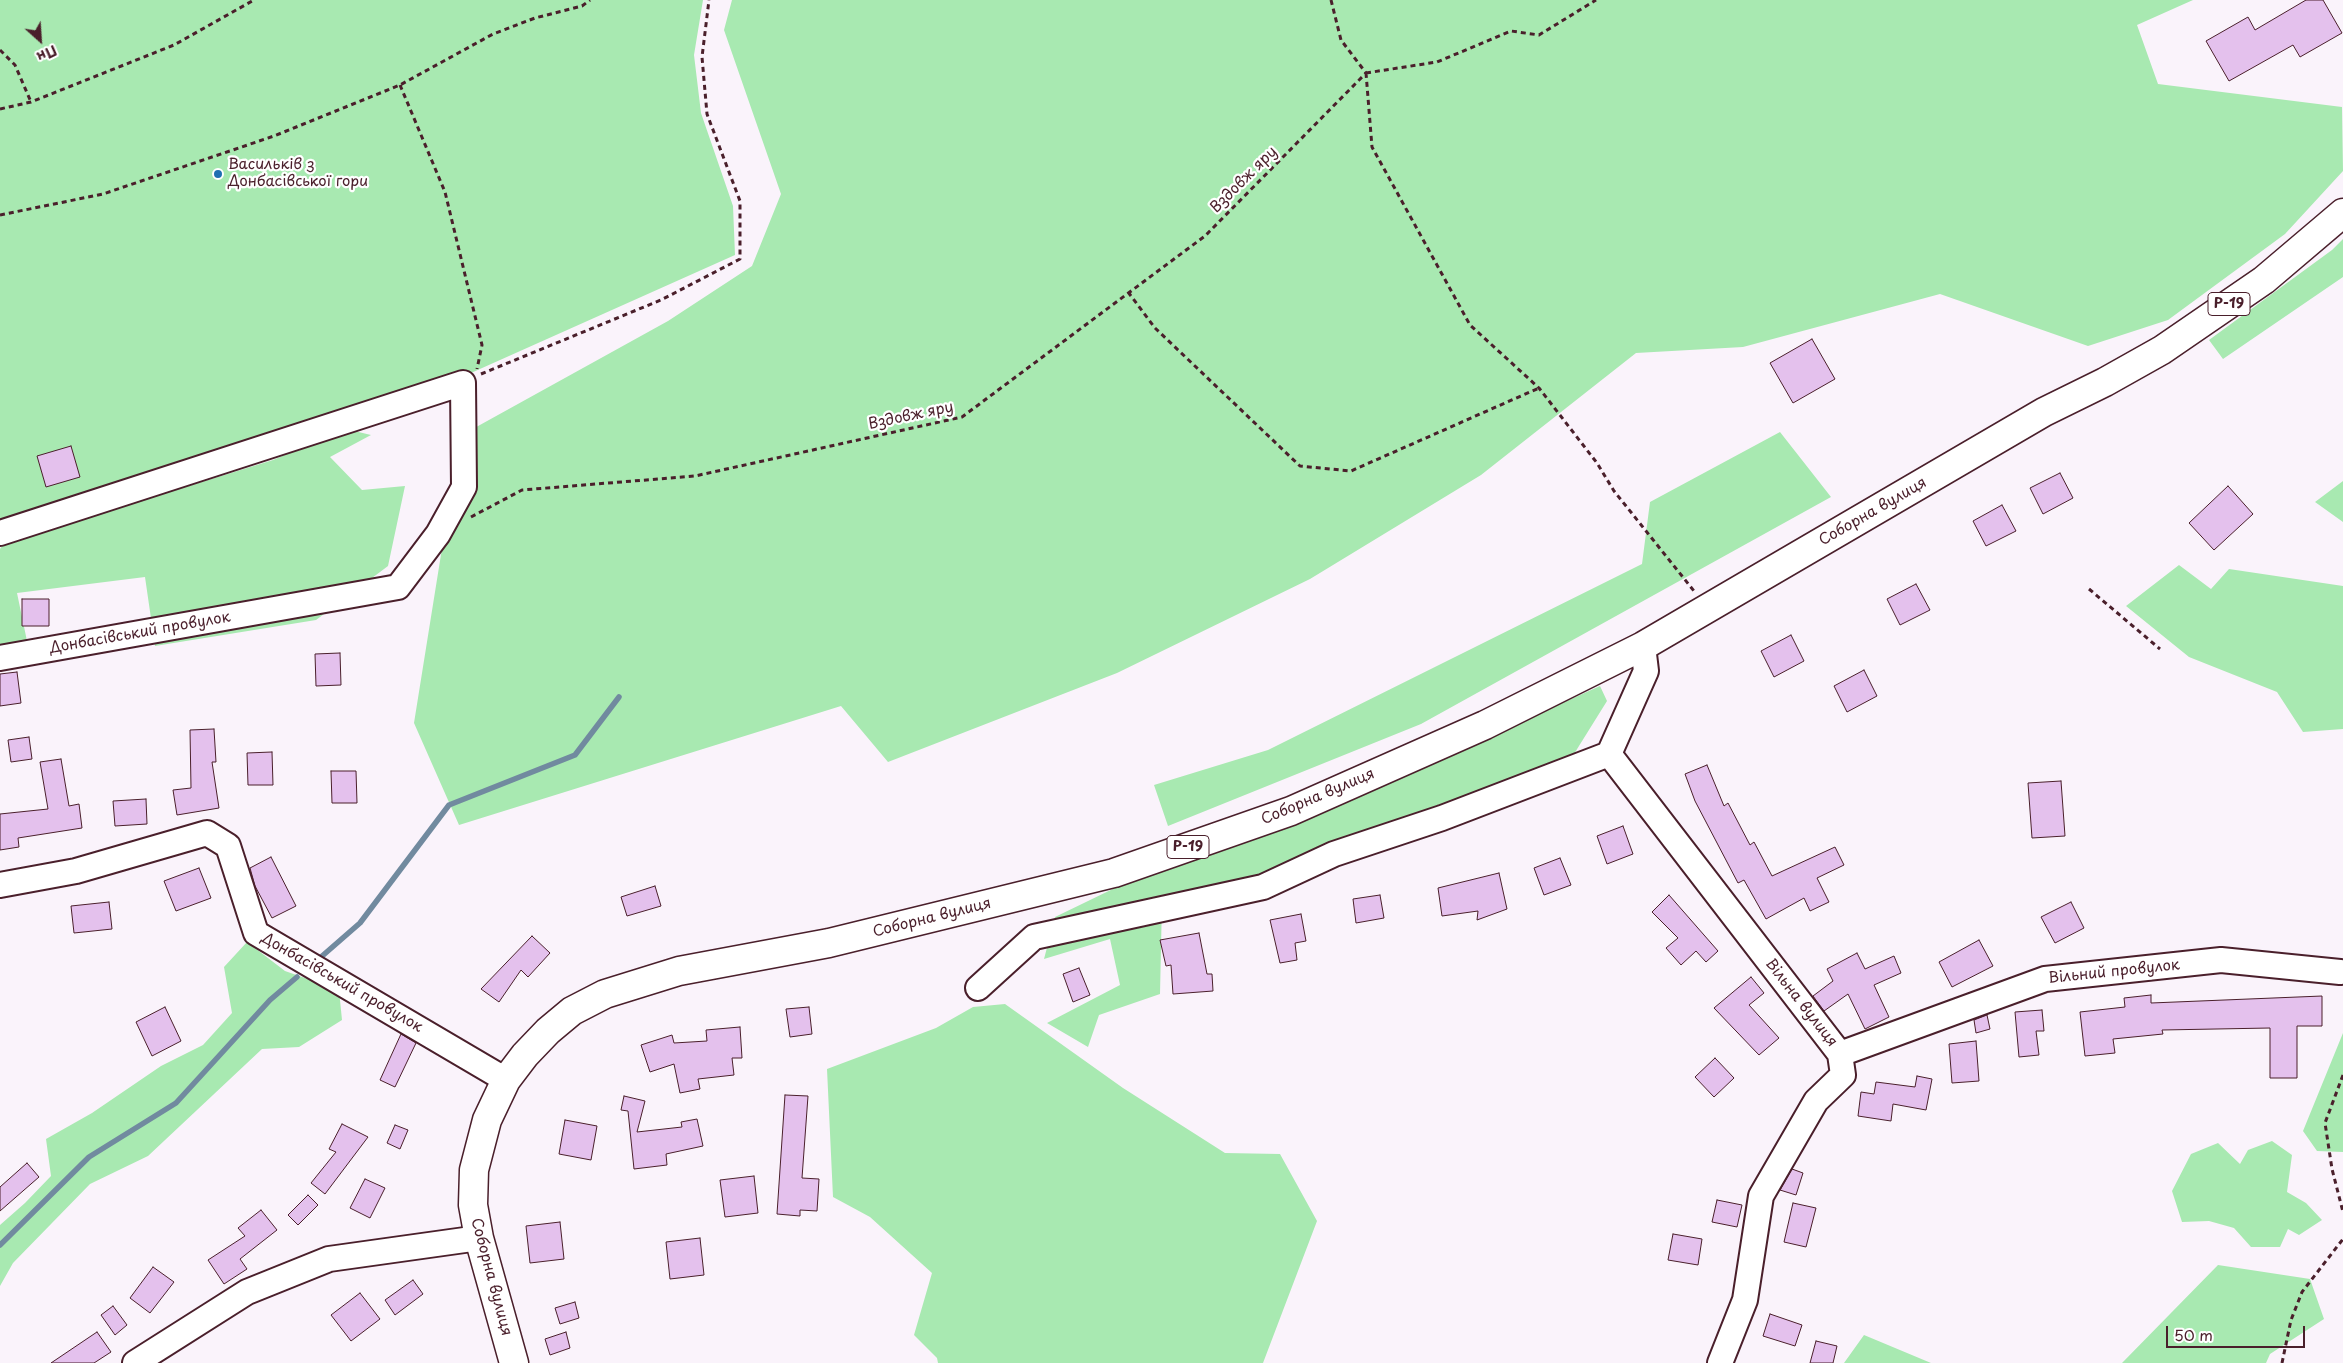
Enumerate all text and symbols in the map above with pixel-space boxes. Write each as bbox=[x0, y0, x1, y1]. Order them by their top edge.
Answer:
north arrow bbox=[15, 15, 65, 65]
text: Пн bbox=[33, 40, 61, 68]
street label: Вздовж яру bbox=[1207, 143, 1281, 217]
place label: Васильків з Донбасівської гори bbox=[228, 156, 368, 191]
marker: Васильків з Донбасівської гори bbox=[212, 168, 224, 180]
road number: Р-19 bbox=[2208, 292, 2250, 316]
street label: Вздовж яру bbox=[867, 398, 955, 434]
street label: Соборна вулиця bbox=[1816, 474, 1930, 550]
street label: Донбасівський провулок bbox=[48, 608, 232, 658]
street label: Соборна вулиця bbox=[1259, 765, 1377, 829]
road number: Р-19 bbox=[1167, 836, 1209, 859]
street label: Соборна вулиця bbox=[871, 895, 993, 941]
street label: Донбасівський провулок bbox=[258, 929, 426, 1037]
street label: Вільна вулиця bbox=[1761, 955, 1841, 1051]
street label: Вільний провулок bbox=[2047, 956, 2181, 988]
street label: Соборна вулиця bbox=[467, 1216, 515, 1338]
scale bar bbox=[2168, 1316, 2307, 1348]
text: 50 m bbox=[2174, 1323, 2213, 1346]

